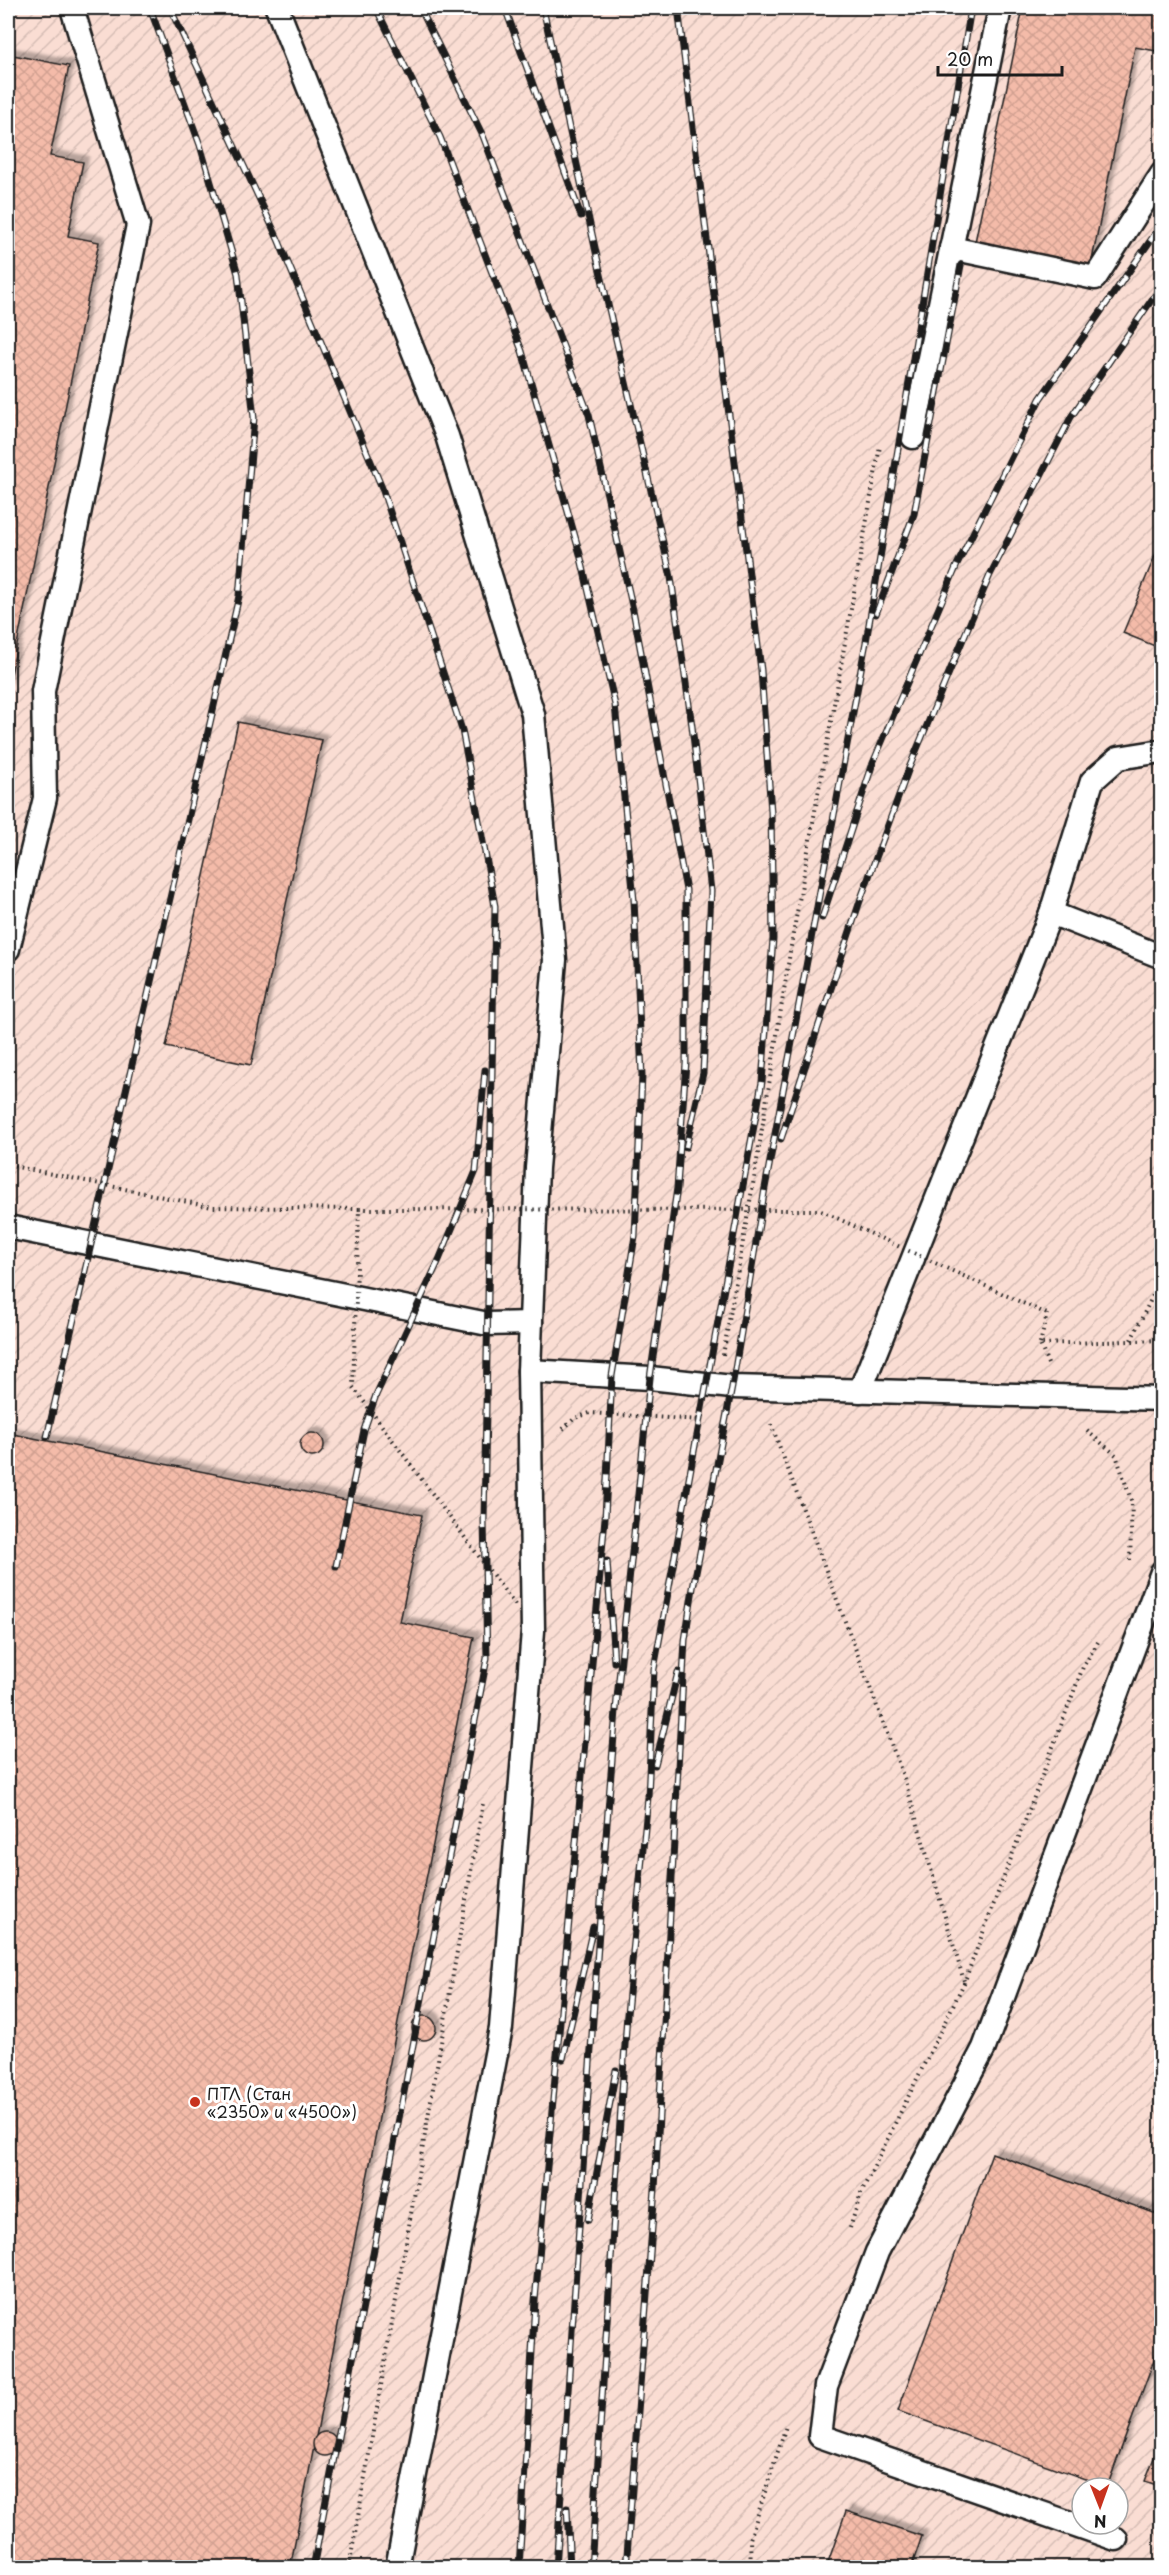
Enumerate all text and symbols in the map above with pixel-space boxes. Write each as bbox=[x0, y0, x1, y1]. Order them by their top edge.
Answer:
scale bar bbox=[938, 39, 1062, 77]
text: 20 m bbox=[947, 45, 993, 72]
place label: ПТЛ (Стан «2350» и «4500») bbox=[207, 2081, 357, 2123]
marker: ПТЛ (Стан «2350» и «4500») bbox=[188, 2095, 202, 2109]
north arrow bbox=[1070, 2476, 1130, 2536]
text: N bbox=[1094, 2510, 1107, 2534]

